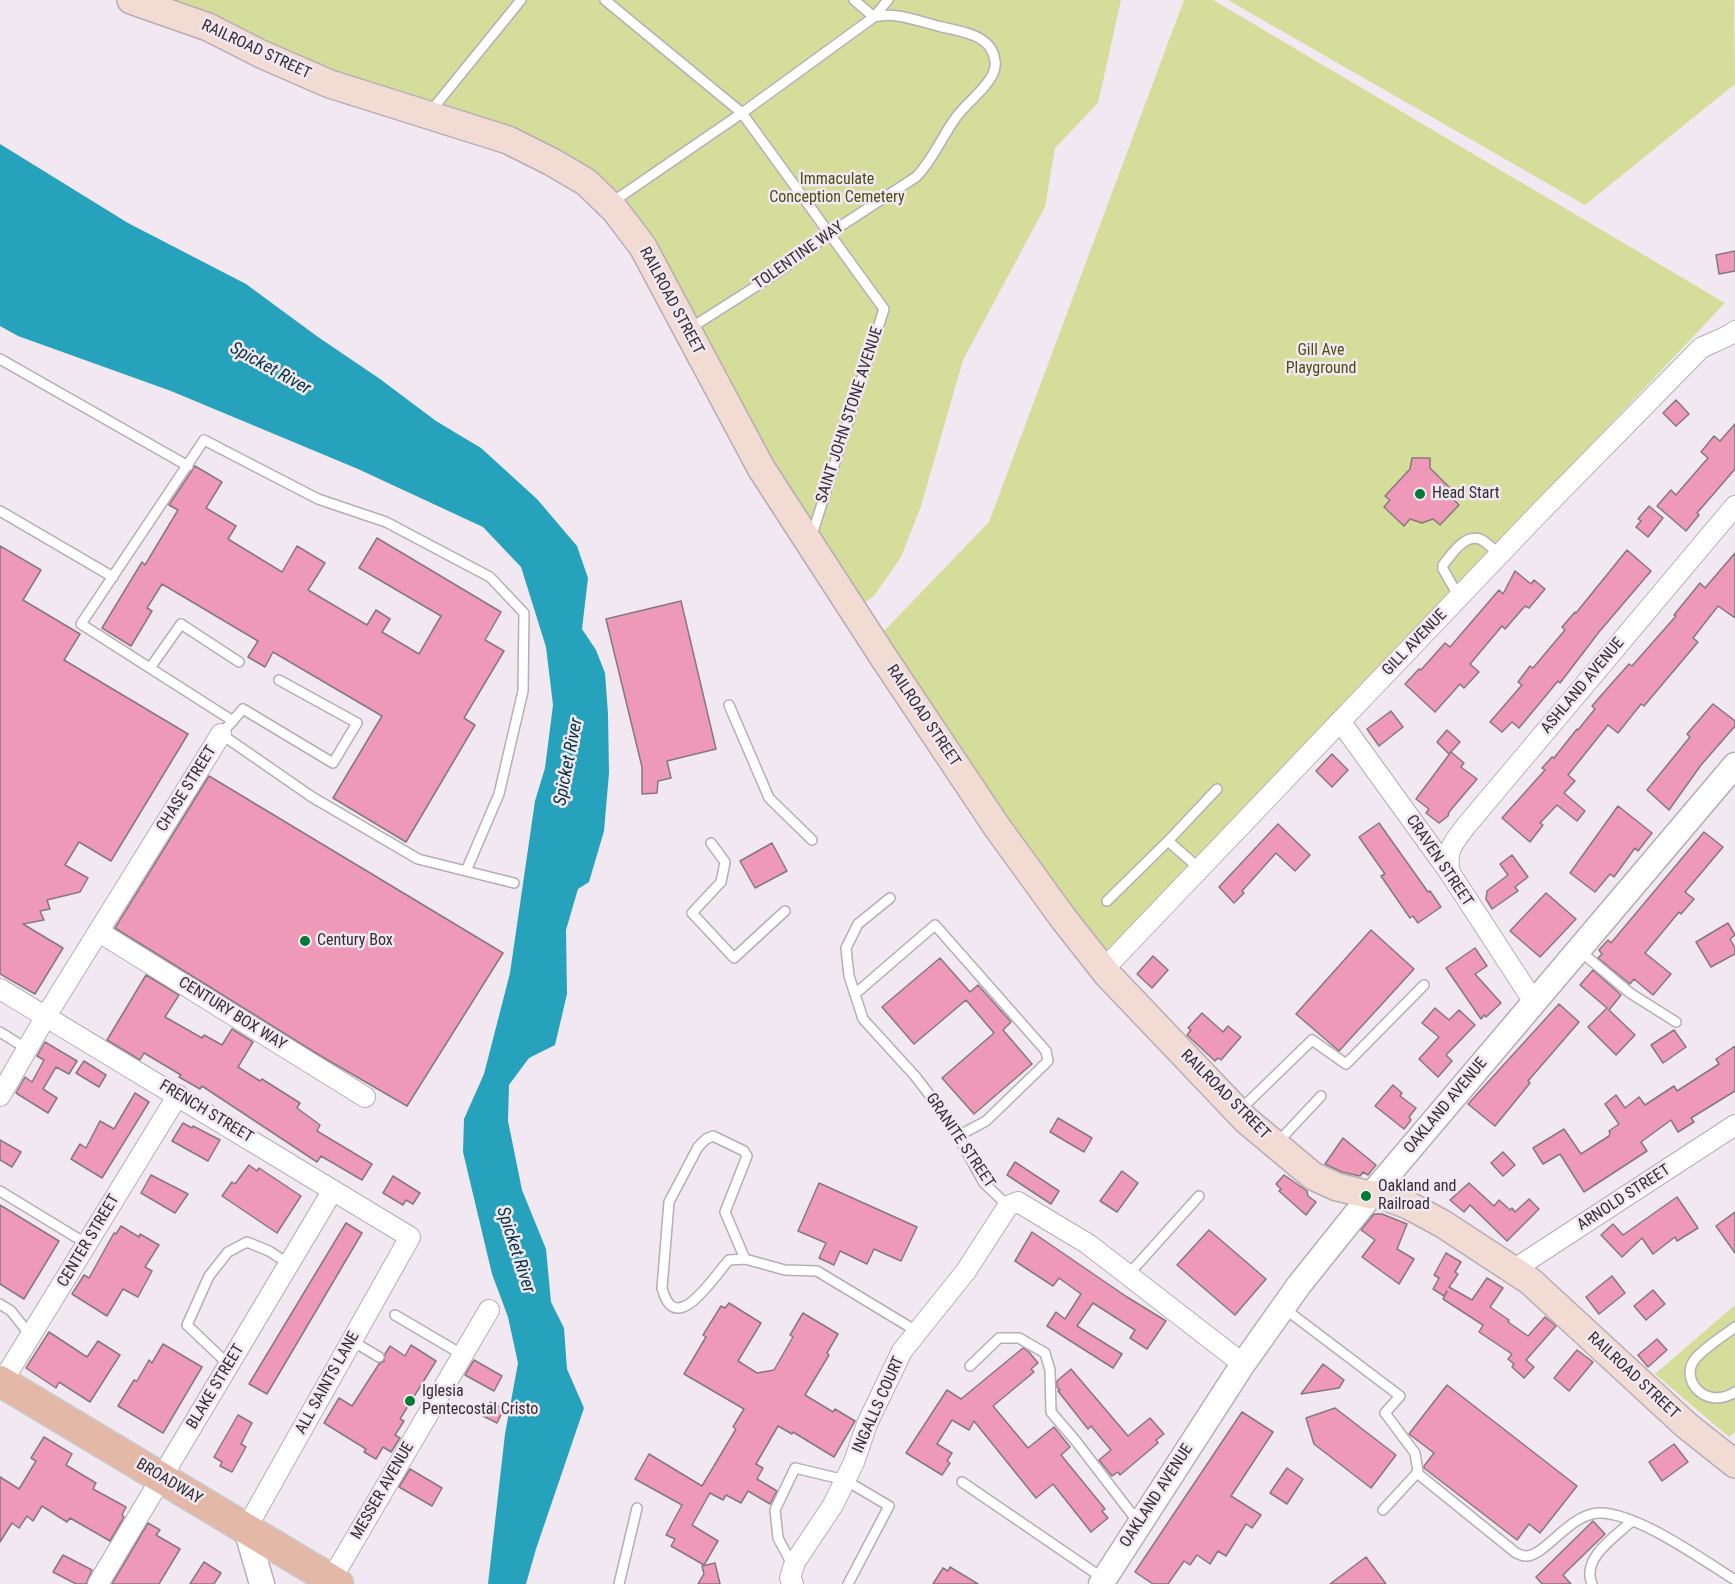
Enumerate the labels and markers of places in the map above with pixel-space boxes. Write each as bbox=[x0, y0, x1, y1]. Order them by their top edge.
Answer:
place label: Head Start bbox=[1432, 484, 1499, 504]
marker: Head Start bbox=[1413, 487, 1427, 501]
place label: Century Box bbox=[317, 931, 393, 951]
marker: Century Box bbox=[298, 934, 312, 948]
place label: Oakland and Railroad bbox=[1378, 1177, 1457, 1215]
marker: Oakland and Railroad bbox=[1359, 1189, 1373, 1203]
place label: Iglesia Pentecostal Cristo bbox=[422, 1382, 538, 1420]
marker: Iglesia Pentecostal Cristo bbox=[403, 1394, 417, 1408]

